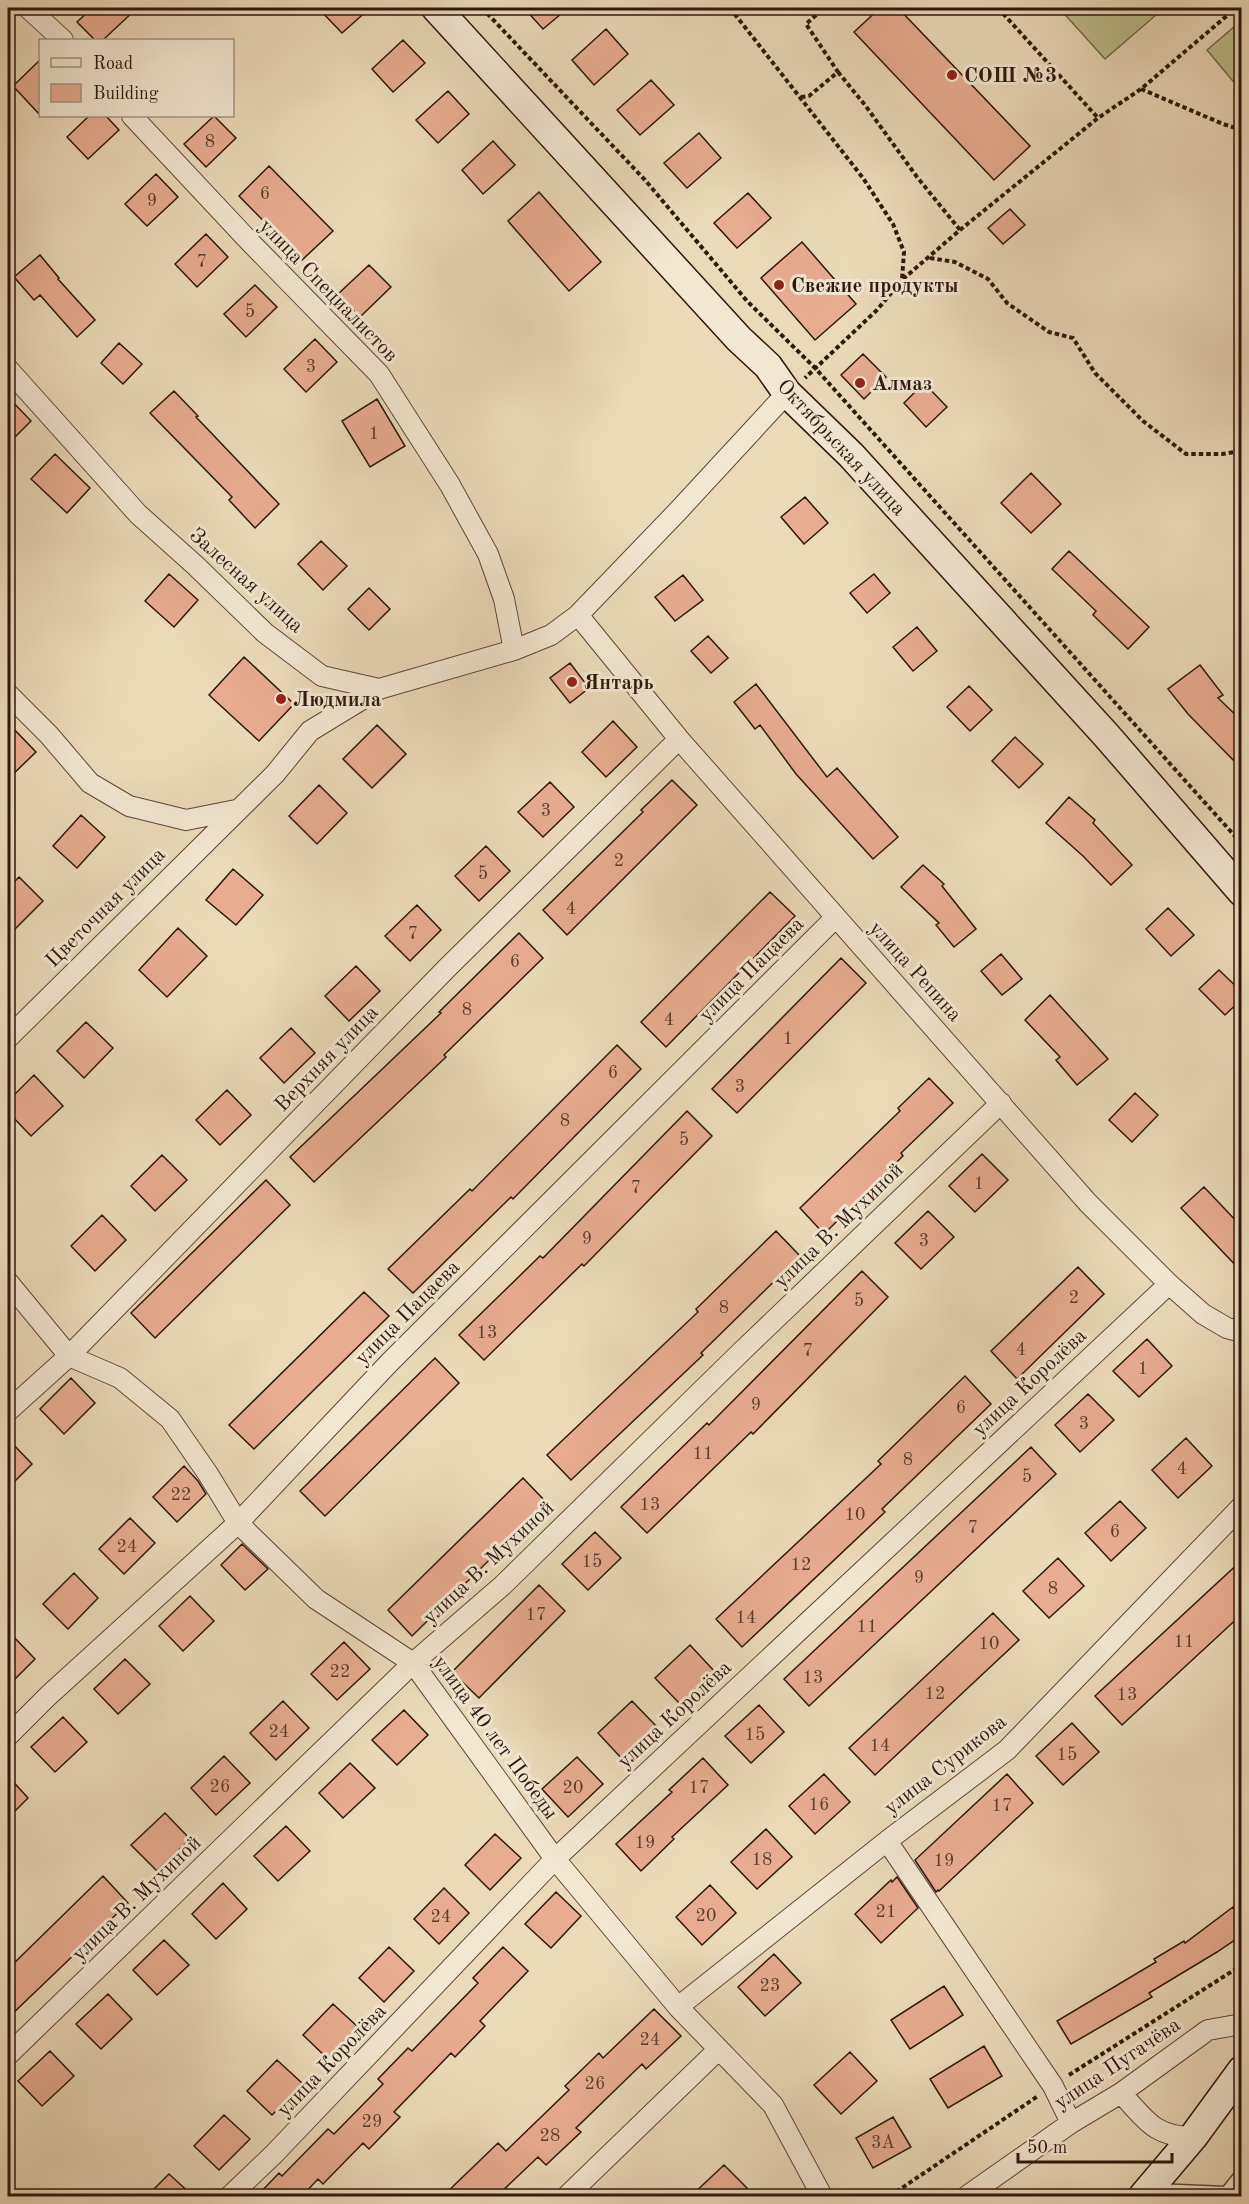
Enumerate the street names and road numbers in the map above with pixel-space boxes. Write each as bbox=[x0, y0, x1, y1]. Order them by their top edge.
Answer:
street label: улица Специалистов bbox=[255, 216, 401, 366]
street label: Октябрьская улица bbox=[773, 376, 909, 520]
street label: Залесная улица bbox=[185, 525, 307, 638]
street label: Цветочная улица bbox=[42, 844, 170, 972]
street label: улица Пацаева bbox=[696, 914, 808, 1026]
street label: улица Репина bbox=[865, 918, 965, 1026]
street label: Верхняя улица bbox=[271, 1002, 383, 1116]
street label: улица В. Мухиной bbox=[771, 1159, 907, 1293]
street label: улица Пацаева bbox=[352, 1257, 464, 1369]
street label: улица Королёва bbox=[969, 1325, 1091, 1441]
street label: улица В. Мухиной bbox=[420, 1497, 558, 1629]
street label: улица 40 лет Победы bbox=[428, 1652, 561, 1824]
street label: улица Королёва bbox=[614, 1657, 736, 1773]
street label: улица Сурикова bbox=[881, 1711, 1011, 1819]
street label: улица В. Мухиной bbox=[69, 1832, 205, 1966]
street label: улица Королёва bbox=[273, 2001, 391, 2121]
street label: улица Пугачёва bbox=[1051, 2015, 1185, 2114]

